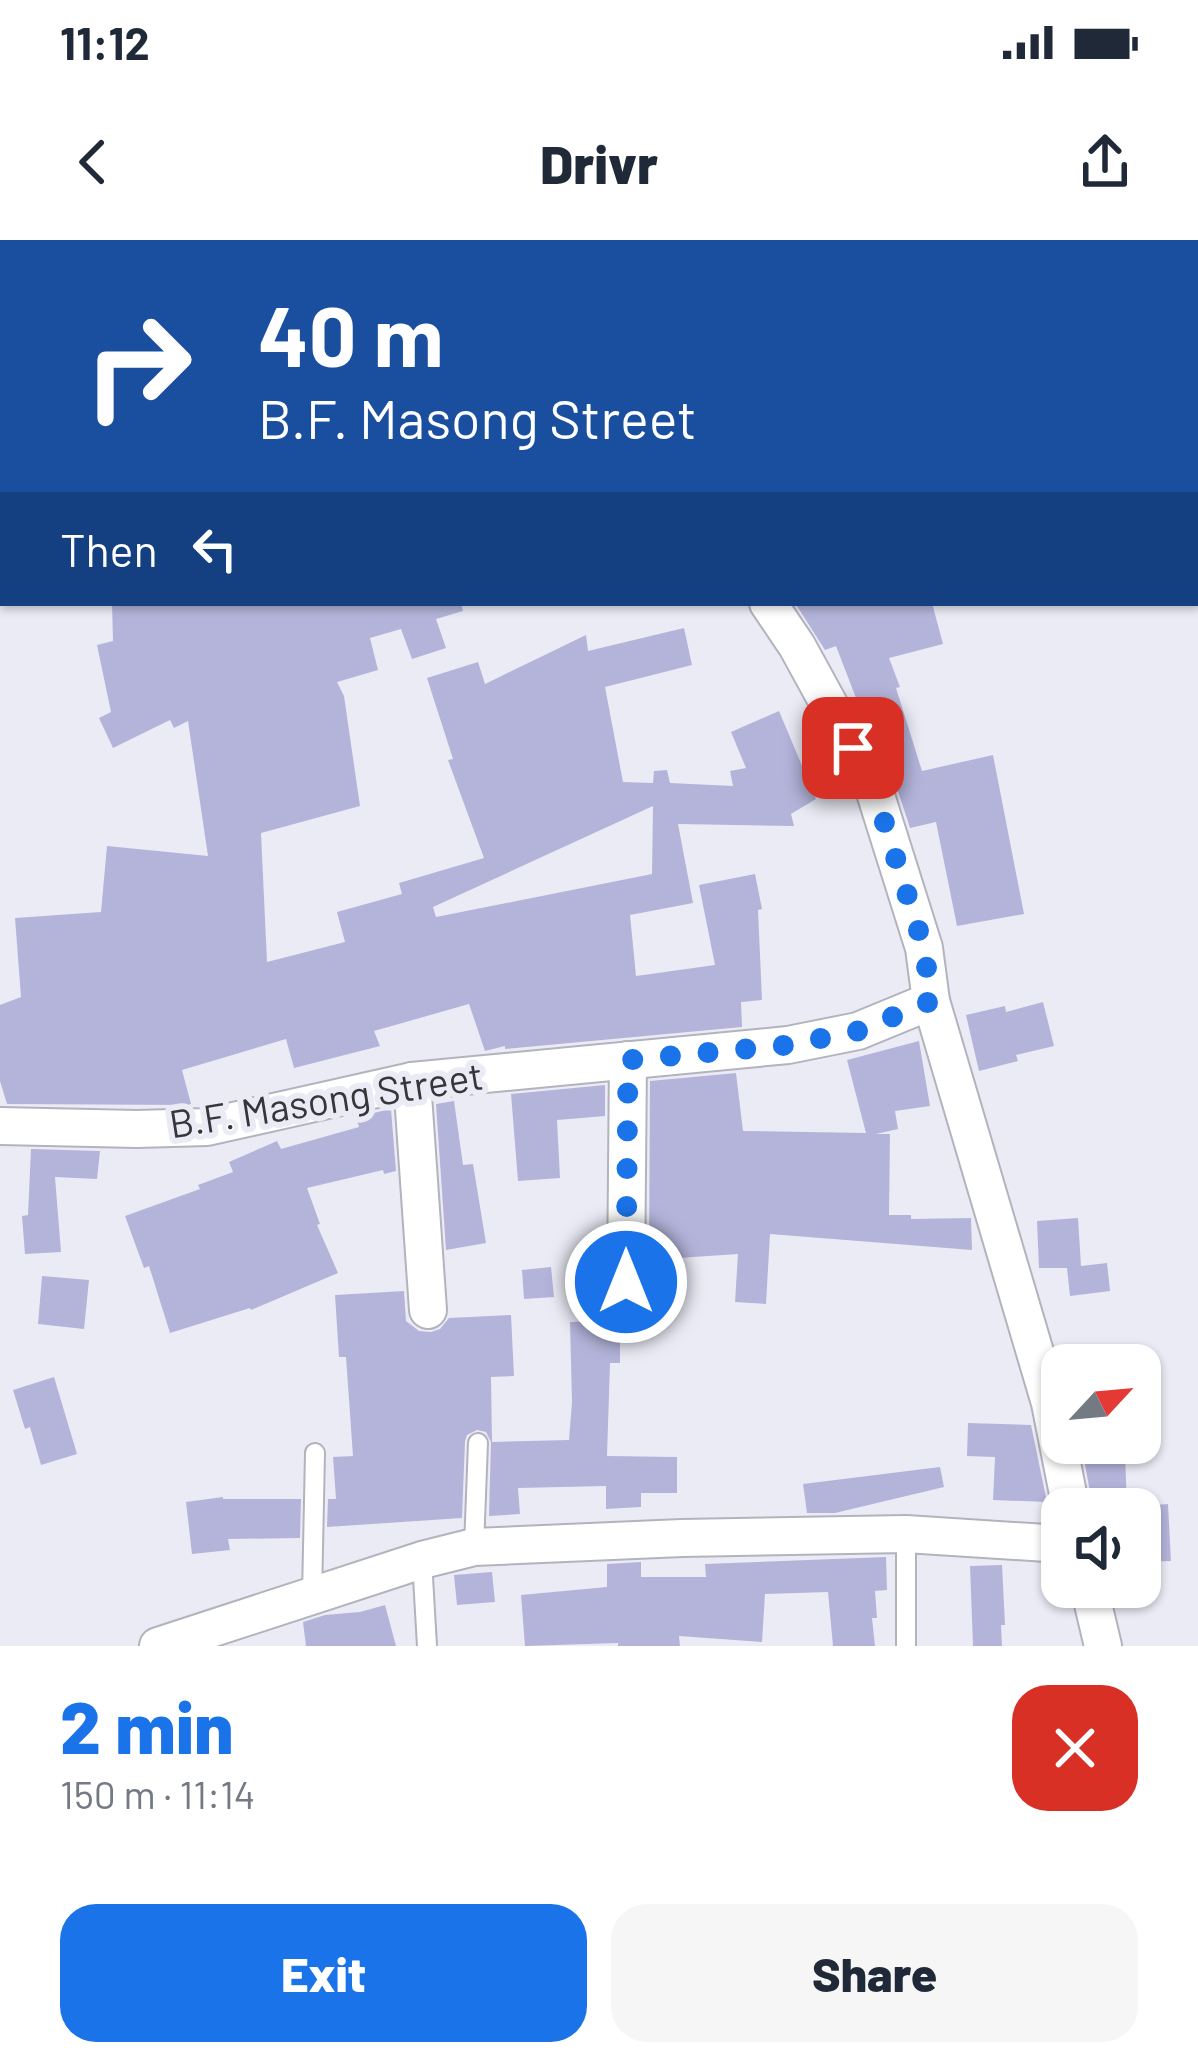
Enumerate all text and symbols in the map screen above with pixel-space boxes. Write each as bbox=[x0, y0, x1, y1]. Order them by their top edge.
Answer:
text: 11:12 bbox=[60, 15, 150, 69]
icon: back bbox=[60, 129, 126, 195]
icon: share bbox=[1072, 129, 1138, 195]
text: Drivr bbox=[540, 130, 658, 195]
text: 40 m bbox=[258, 283, 444, 384]
icon: right bbox=[60, 288, 216, 444]
text: B.F. Masong Street bbox=[258, 385, 697, 450]
icon: left bbox=[182, 516, 248, 582]
text: Then bbox=[60, 522, 158, 576]
pin bbox=[802, 697, 904, 799]
icon: arrive bbox=[820, 715, 886, 781]
street label: B.F. Masong Street bbox=[166, 1051, 486, 1147]
position arrow bbox=[563, 1219, 689, 1345]
north arrow bbox=[1041, 1344, 1161, 1464]
map controls bbox=[1041, 1344, 1161, 1608]
button: sound bbox=[1041, 1488, 1161, 1608]
text: 2 min bbox=[60, 1682, 234, 1768]
button: close bbox=[1012, 1685, 1138, 1811]
text: 150 m · 11:14 bbox=[60, 1770, 255, 1817]
button: Exit bbox=[60, 1904, 587, 2042]
button: Share bbox=[611, 1904, 1138, 2042]

